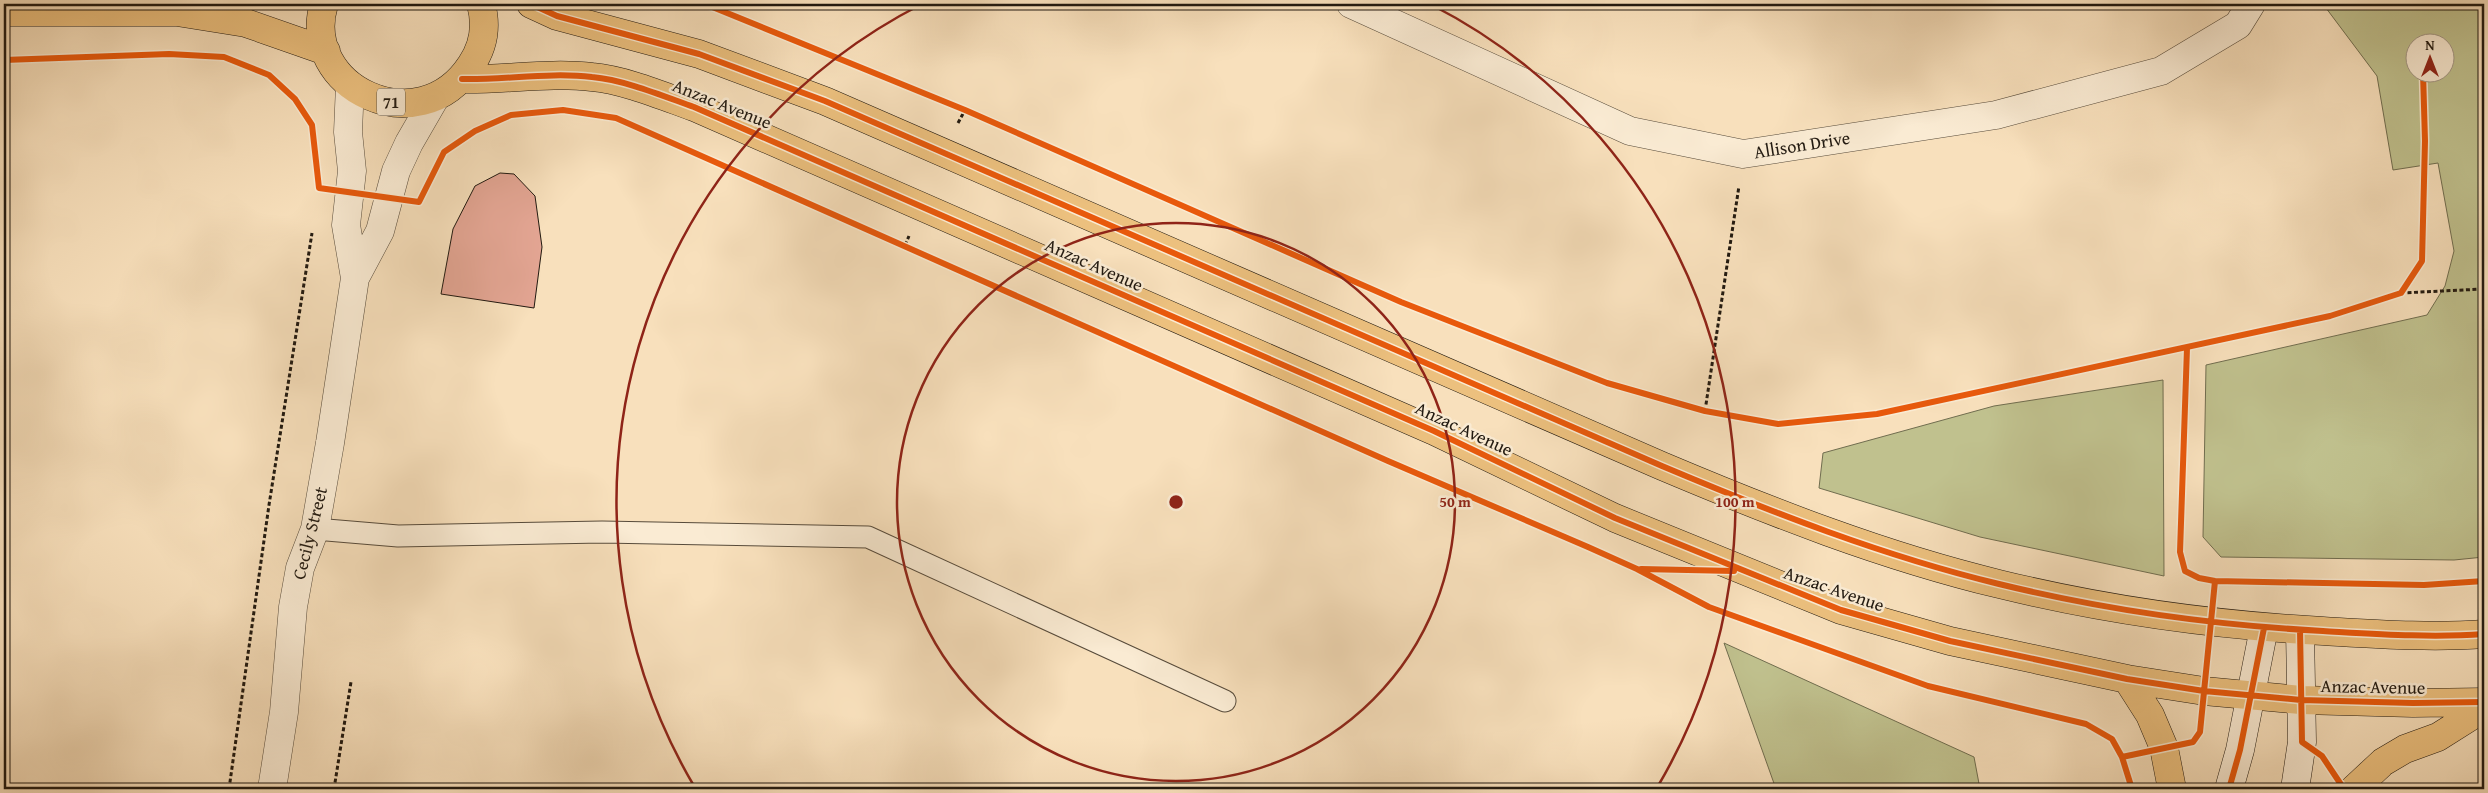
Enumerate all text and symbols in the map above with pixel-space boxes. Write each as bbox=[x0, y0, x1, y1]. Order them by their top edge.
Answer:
north arrow bbox=[2406, 32, 2456, 82]
text: N bbox=[2425, 35, 2435, 55]
street label: Anzac Avenue bbox=[669, 71, 776, 136]
road number: 71 bbox=[377, 88, 405, 115]
street label: Allison Drive bbox=[1752, 124, 1852, 165]
street label: Anzac Avenue bbox=[1041, 231, 1148, 298]
street label: Anzac Avenue bbox=[1411, 394, 1517, 463]
street label: Cecily Street bbox=[285, 483, 334, 582]
text: 50 m bbox=[1439, 491, 1471, 512]
text: 100 m bbox=[1715, 491, 1755, 512]
centre of rings bbox=[1167, 493, 1185, 511]
street label: Anzac Avenue bbox=[1780, 559, 1888, 618]
street label: Anzac Avenue bbox=[2320, 672, 2426, 701]

